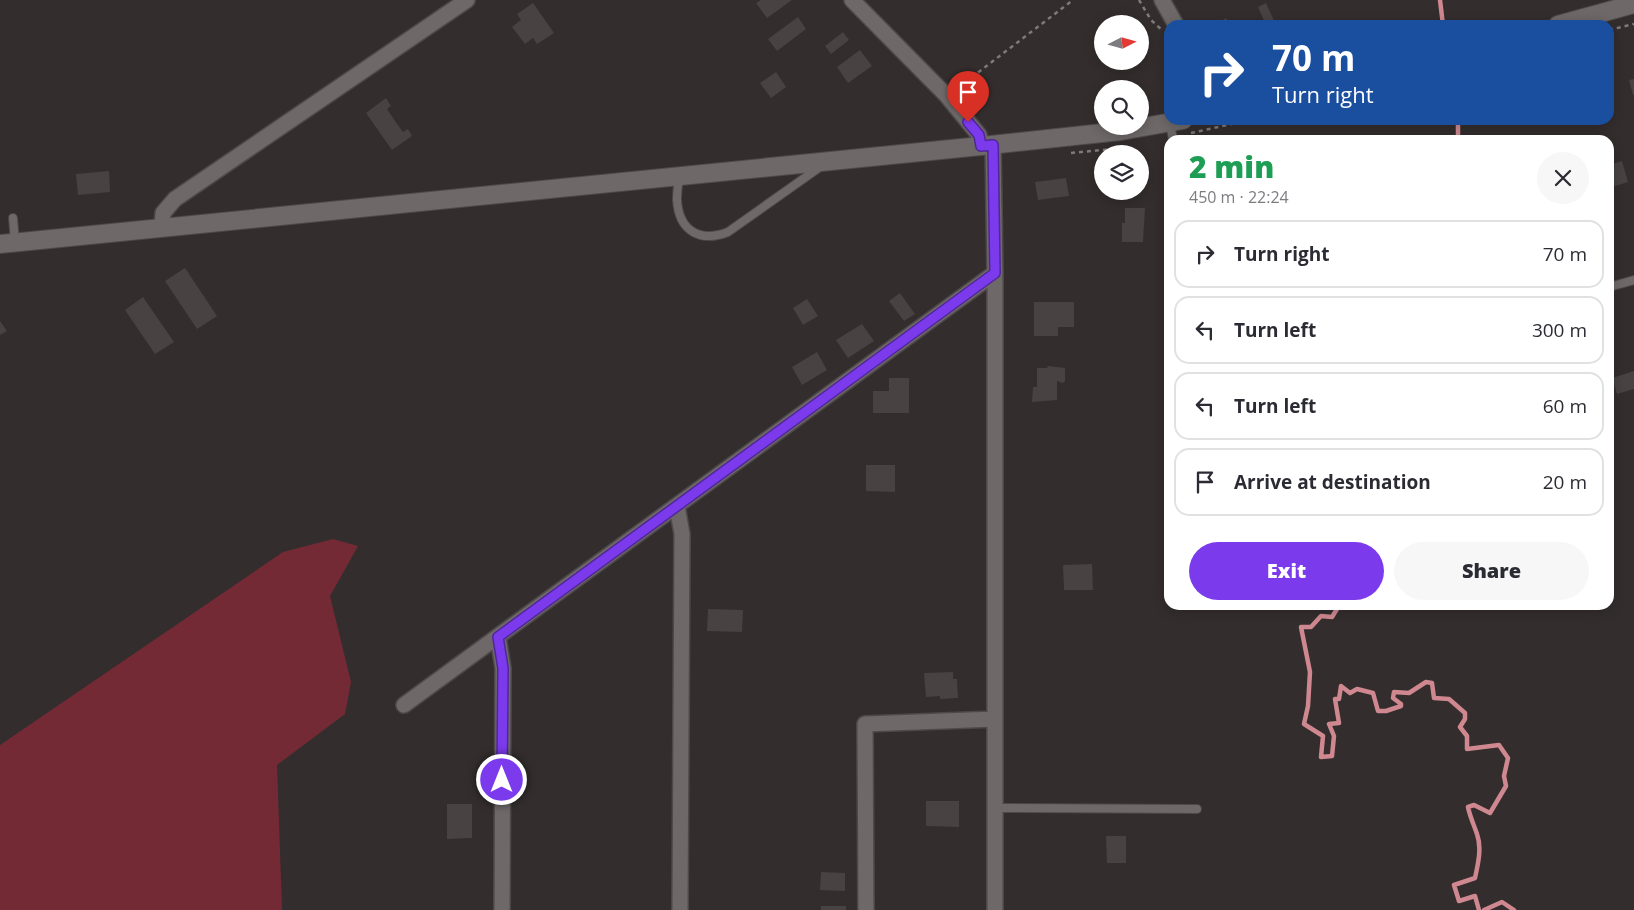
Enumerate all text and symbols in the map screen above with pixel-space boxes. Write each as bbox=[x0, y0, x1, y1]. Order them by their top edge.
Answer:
north arrow bbox=[1094, 15, 1149, 70]
map controls bbox=[1094, 15, 1149, 200]
text: 70 m bbox=[1272, 34, 1355, 81]
icon: right bbox=[1189, 40, 1254, 105]
pin bbox=[947, 71, 989, 122]
icon: arrive bbox=[954, 78, 982, 106]
text: Turn right bbox=[1272, 79, 1374, 109]
button: search bbox=[1094, 80, 1149, 135]
button: layers bbox=[1094, 145, 1149, 200]
text: 2 min bbox=[1189, 146, 1274, 187]
button: close bbox=[1537, 152, 1589, 204]
text: 450 m · 22:24 bbox=[1189, 186, 1289, 208]
icon: right bbox=[1191, 240, 1219, 268]
text: Turn right bbox=[1234, 241, 1329, 267]
text: 70 m bbox=[1543, 241, 1587, 267]
icon: left bbox=[1191, 316, 1219, 344]
text: Turn left bbox=[1234, 317, 1316, 343]
text: 300 m bbox=[1532, 317, 1587, 343]
icon: left bbox=[1191, 392, 1219, 420]
text: Turn left bbox=[1234, 393, 1316, 419]
text: 60 m bbox=[1543, 393, 1587, 419]
icon: arrive bbox=[1191, 468, 1219, 496]
text: Arrive at destination bbox=[1234, 469, 1431, 495]
text: 20 m bbox=[1543, 469, 1587, 495]
button: Exit bbox=[1189, 542, 1384, 600]
button: Share bbox=[1394, 542, 1589, 600]
position arrow bbox=[475, 753, 527, 805]

